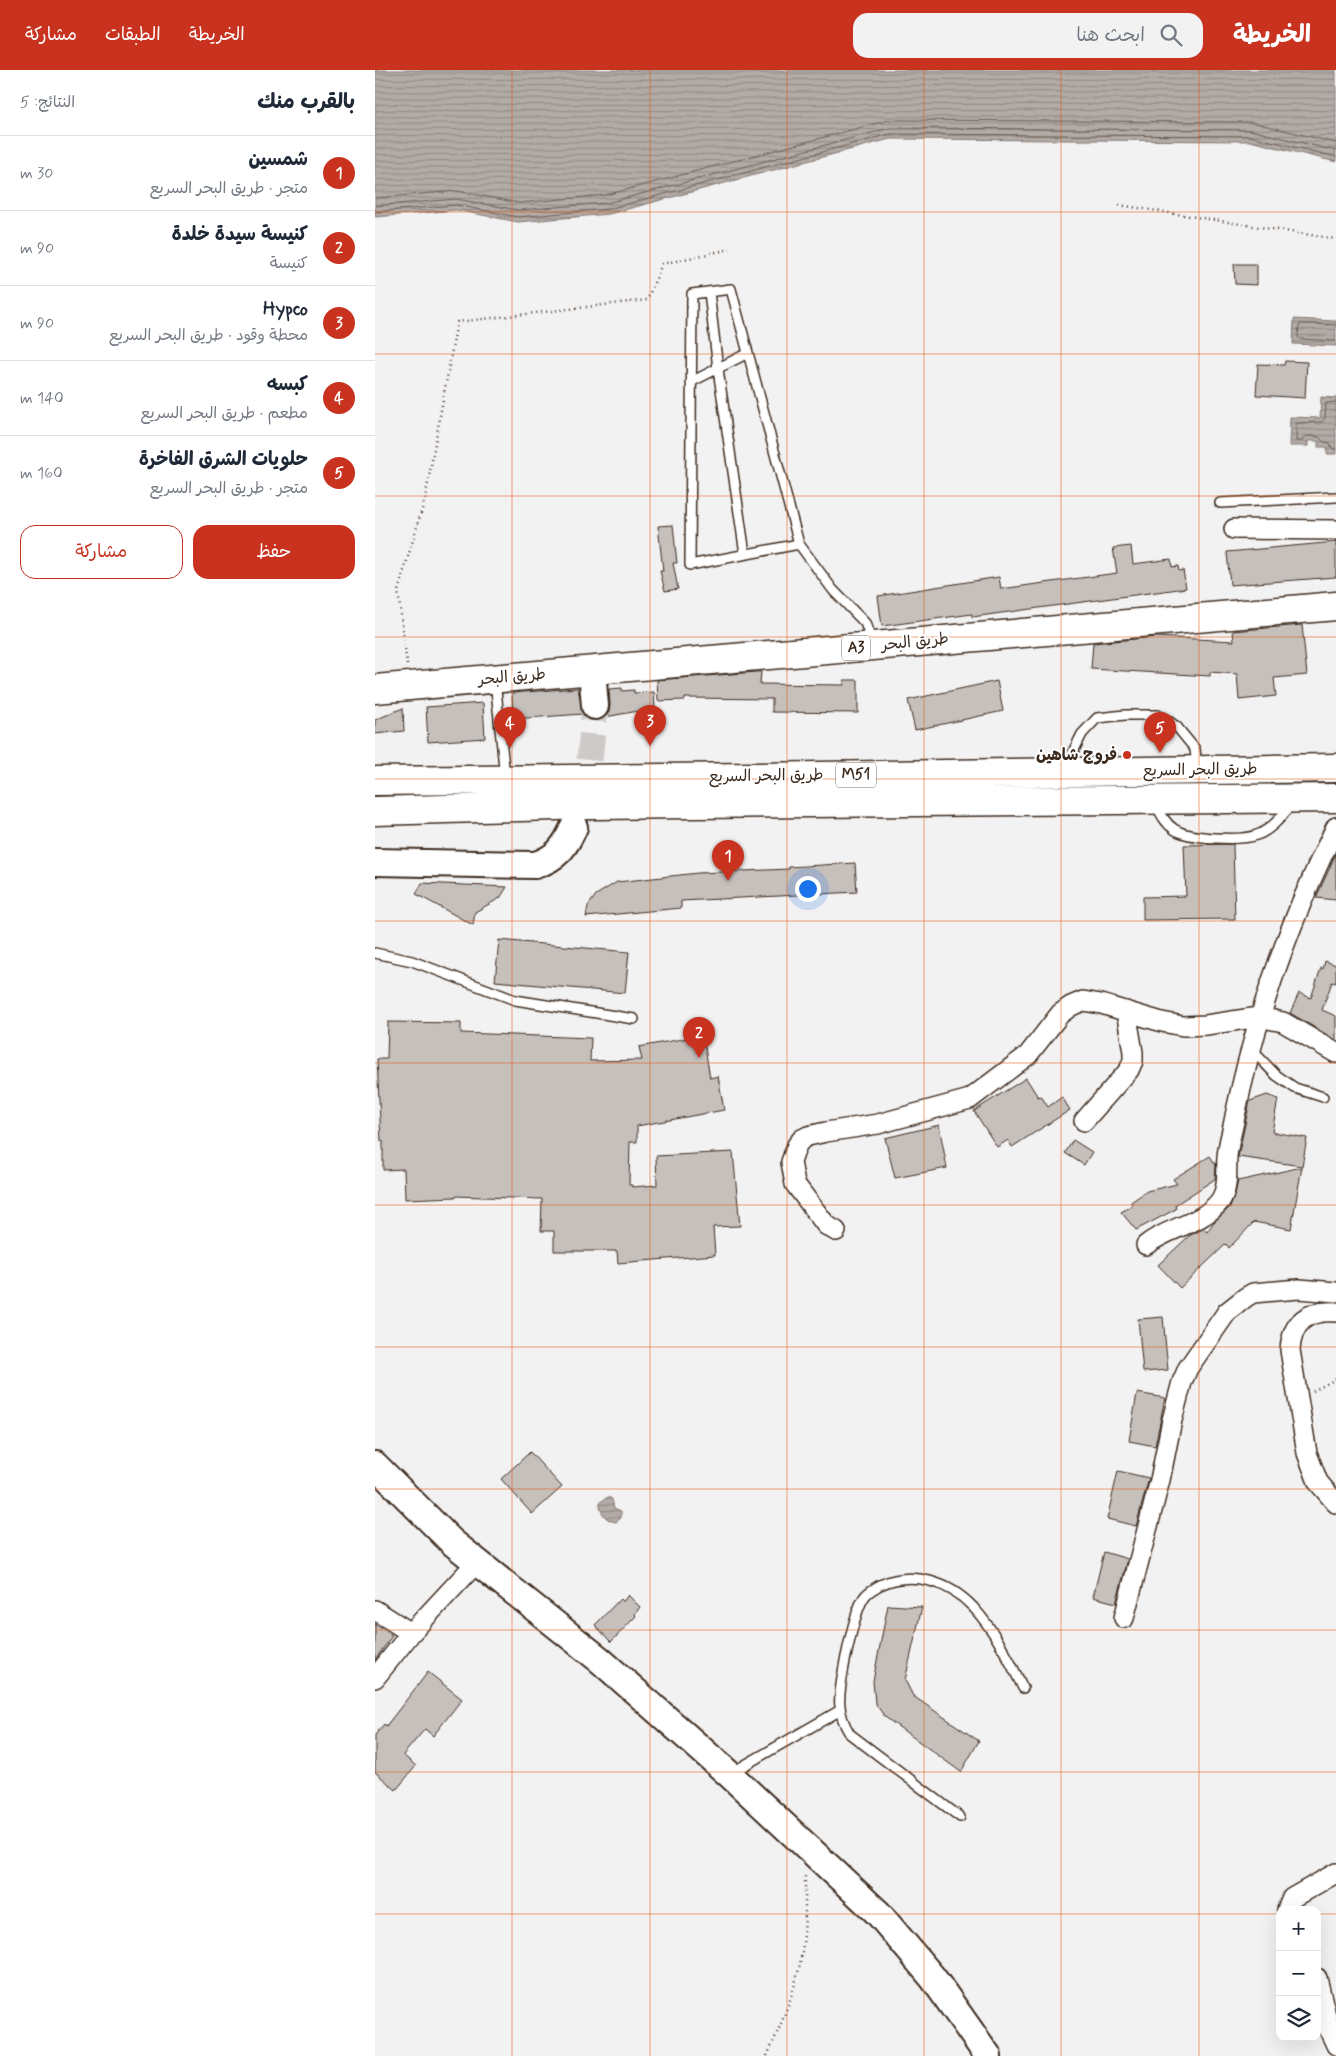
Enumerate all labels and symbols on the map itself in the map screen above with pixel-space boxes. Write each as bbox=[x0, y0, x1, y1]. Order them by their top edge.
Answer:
street label: طريق البحر bbox=[878, 628, 950, 656]
road number: A3 bbox=[842, 636, 870, 660]
street label: طريق البحر bbox=[475, 664, 547, 691]
pin: 3 bbox=[634, 705, 666, 746]
pin: 4 bbox=[494, 707, 526, 748]
pin: 5 bbox=[1144, 712, 1176, 753]
place label: فروج شاهين bbox=[1036, 745, 1117, 766]
marker: فروج شاهين bbox=[1121, 749, 1133, 761]
street label: طريق البحر السريع bbox=[1142, 758, 1258, 782]
road number: M51 bbox=[836, 762, 876, 788]
street label: طريق البحر السريع bbox=[708, 764, 824, 788]
pin: 1 bbox=[712, 840, 744, 881]
your location bbox=[795, 876, 821, 902]
pin: 2 bbox=[683, 1017, 715, 1058]

